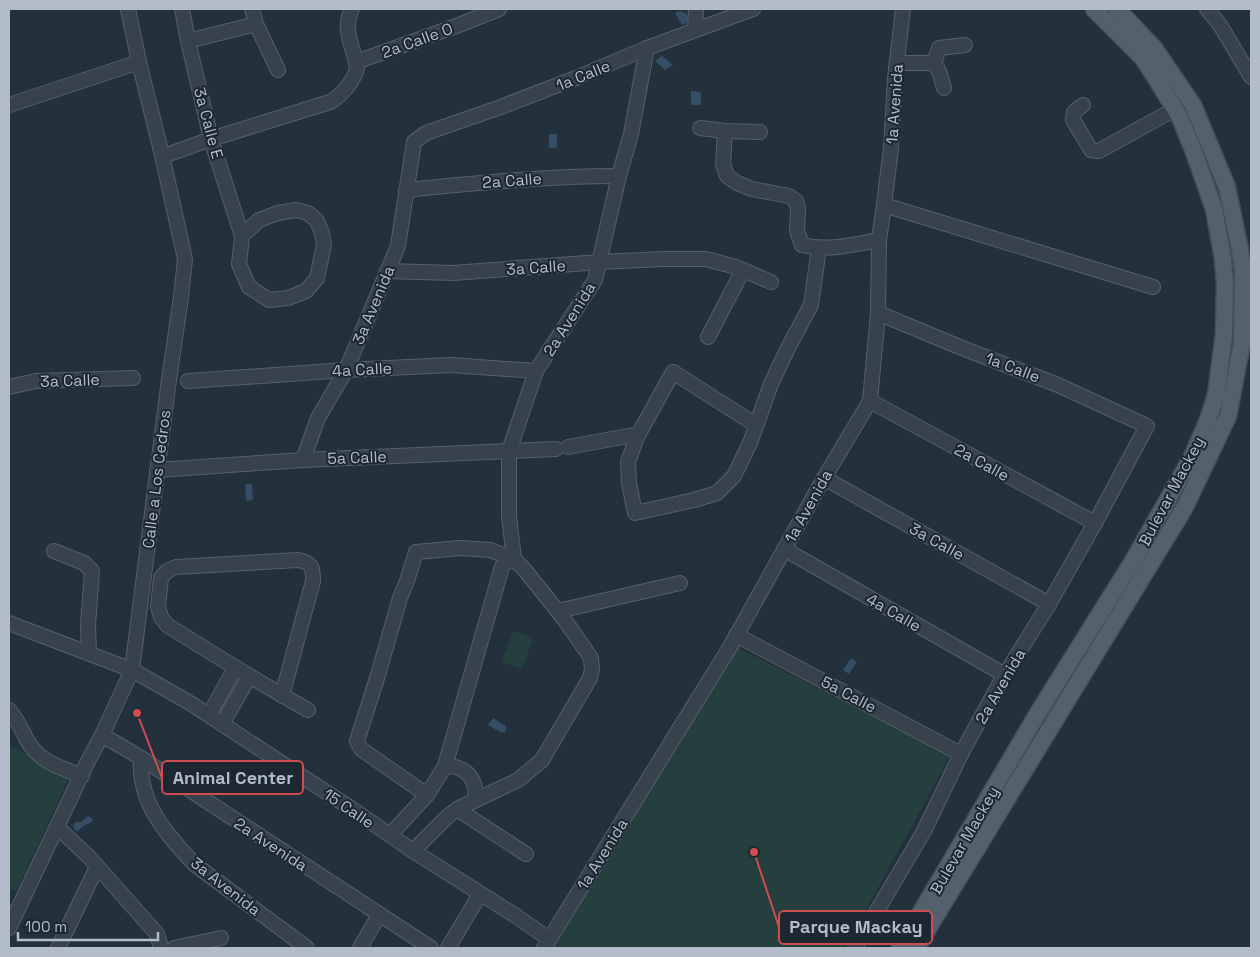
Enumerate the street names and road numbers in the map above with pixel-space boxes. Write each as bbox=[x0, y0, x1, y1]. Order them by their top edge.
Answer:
street label: 2a Calle O bbox=[379, 18, 456, 63]
street label: 1a Calle bbox=[553, 55, 613, 96]
street label: 1a Avenida bbox=[881, 63, 908, 145]
street label: 3a Calle E bbox=[189, 85, 228, 161]
street label: 2a Calle bbox=[482, 168, 543, 193]
street label: 3a Calle bbox=[505, 255, 567, 280]
street label: 3a Avenida bbox=[347, 263, 399, 348]
street label: 2a Avenida bbox=[538, 278, 600, 360]
street label: 1a Calle bbox=[983, 347, 1043, 387]
street label: 4a Calle bbox=[331, 357, 393, 382]
street label: 3a Calle bbox=[40, 369, 100, 392]
street label: Calle a Los Cedros bbox=[138, 409, 175, 550]
street label: Bulevar Mackey bbox=[1134, 433, 1209, 550]
street label: 2a Calle bbox=[951, 439, 1013, 486]
street label: 5a Calle bbox=[327, 446, 387, 469]
street label: 1a Avenida bbox=[780, 466, 837, 547]
street label: 3a Calle bbox=[906, 518, 968, 565]
street label: 4a Calle bbox=[862, 588, 925, 637]
street label: 2a Avenida bbox=[970, 645, 1030, 728]
street label: 5a Calle bbox=[817, 671, 880, 718]
street label: Bulevar Mackey bbox=[925, 783, 1004, 898]
street label: 15 Calle bbox=[319, 784, 378, 833]
street label: 2a Avenida bbox=[230, 813, 311, 876]
street label: 1a Avenida bbox=[572, 815, 633, 894]
street label: 3a Avenida bbox=[186, 852, 265, 920]

